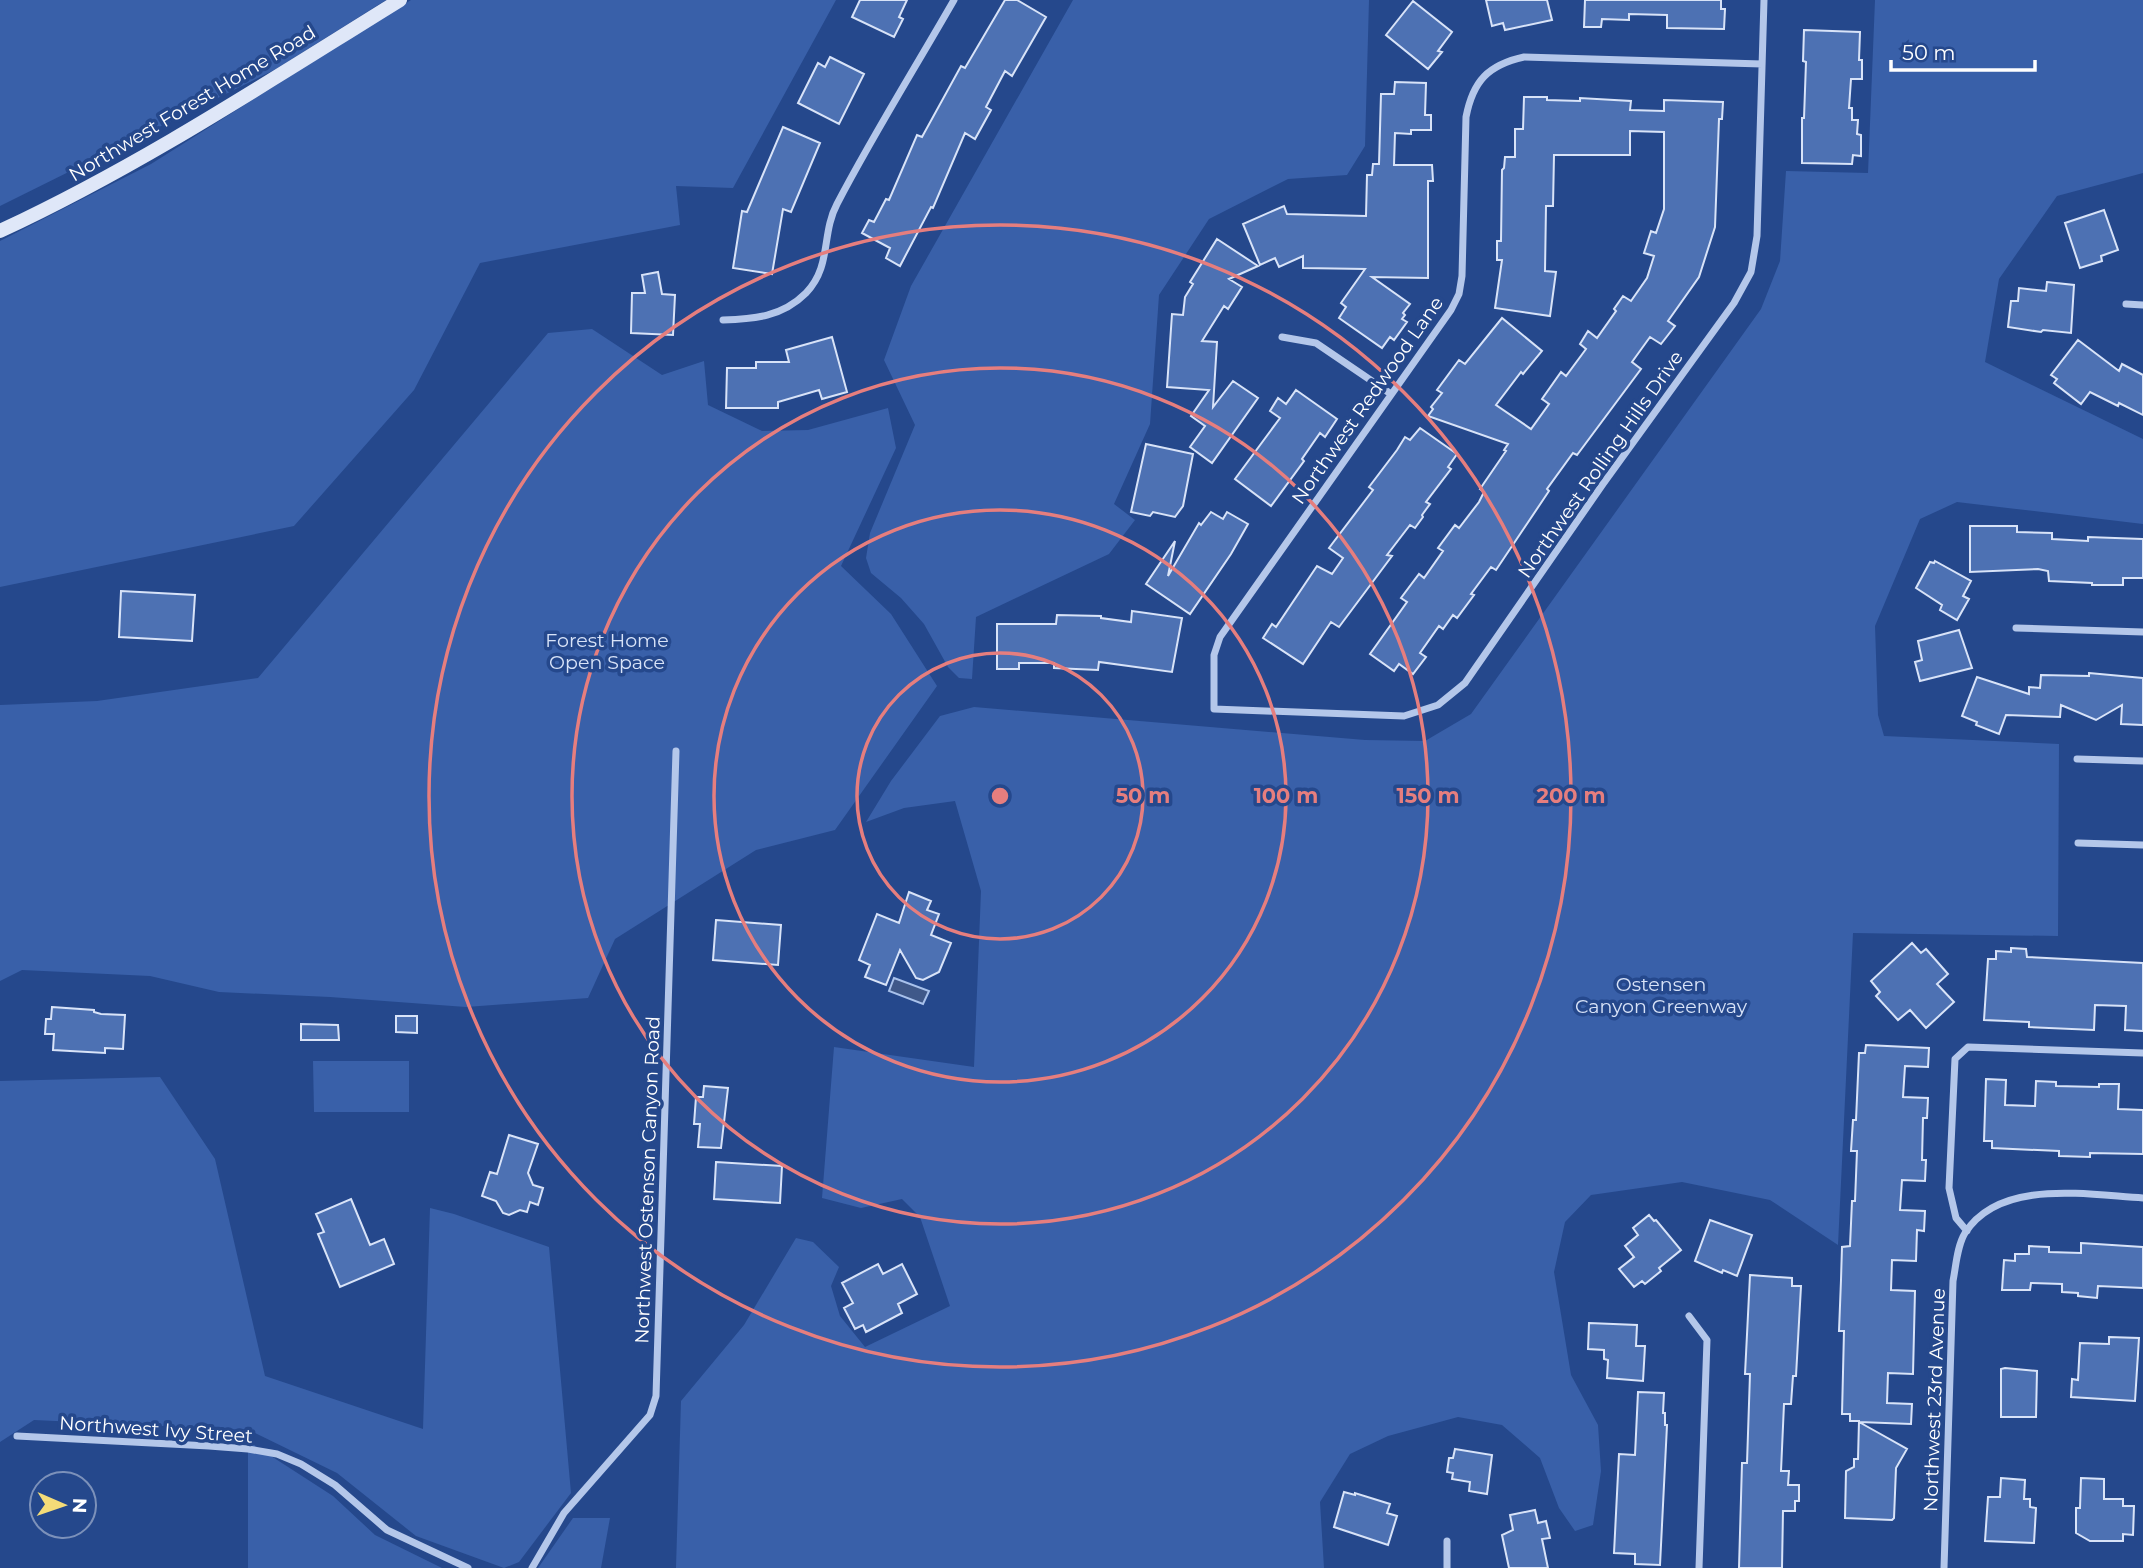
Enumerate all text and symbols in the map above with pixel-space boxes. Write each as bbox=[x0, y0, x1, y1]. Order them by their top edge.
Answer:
street label: Northwest Forest Home Road bbox=[65, 21, 320, 186]
scale bar bbox=[1891, 28, 2035, 72]
text: 50 m bbox=[1902, 40, 1956, 65]
street label: Northwest Redwood Lane bbox=[1287, 292, 1448, 509]
street label: Northwest Rolling Hills Drive bbox=[1513, 346, 1688, 582]
park label: Forest Home Open Space bbox=[545, 629, 669, 674]
text: 50 m bbox=[1116, 783, 1170, 808]
text: 100 m bbox=[1254, 783, 1318, 808]
text: 150 m bbox=[1397, 783, 1459, 808]
text: 200 m bbox=[1537, 783, 1605, 808]
centre of rings bbox=[988, 784, 1012, 808]
park label: Ostensen Canyon Greenway bbox=[1575, 973, 1748, 1018]
street label: Northwest Ostenson Canyon Road bbox=[630, 1016, 665, 1344]
street label: Northwest 23rd Avenue bbox=[1919, 1288, 1950, 1512]
street label: Northwest Ivy Street bbox=[58, 1411, 254, 1448]
north arrow bbox=[28, 1470, 98, 1540]
text: N bbox=[68, 1497, 91, 1514]

